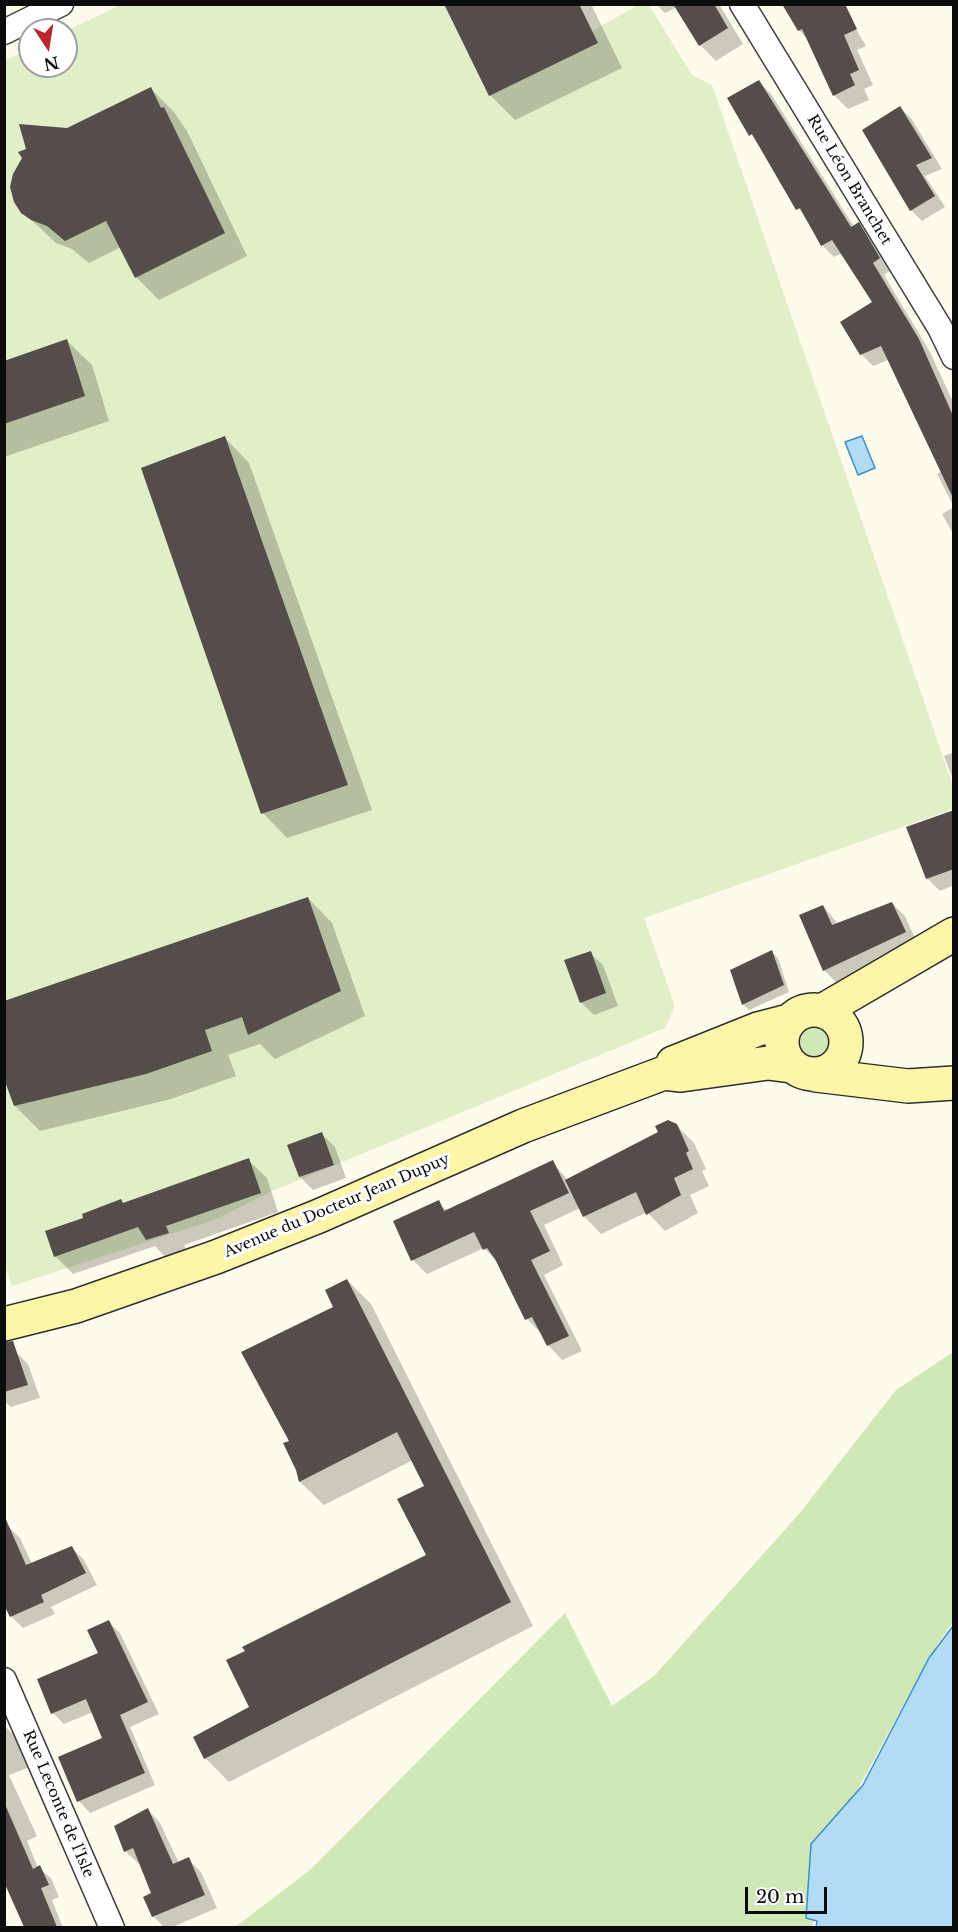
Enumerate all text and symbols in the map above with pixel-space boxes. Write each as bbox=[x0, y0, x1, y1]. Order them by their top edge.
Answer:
north arrow bbox=[18, 18, 78, 78]
text: N bbox=[42, 52, 61, 75]
street label: Rue Léon Branchet bbox=[803, 112, 895, 248]
street label: Avenue du Docteur Jean Dupuy bbox=[222, 1150, 452, 1262]
street label: Rue Leconte de l'Isle bbox=[19, 1727, 97, 1881]
scale bar bbox=[748, 1875, 830, 1913]
text: 20 m bbox=[756, 1886, 804, 1908]

